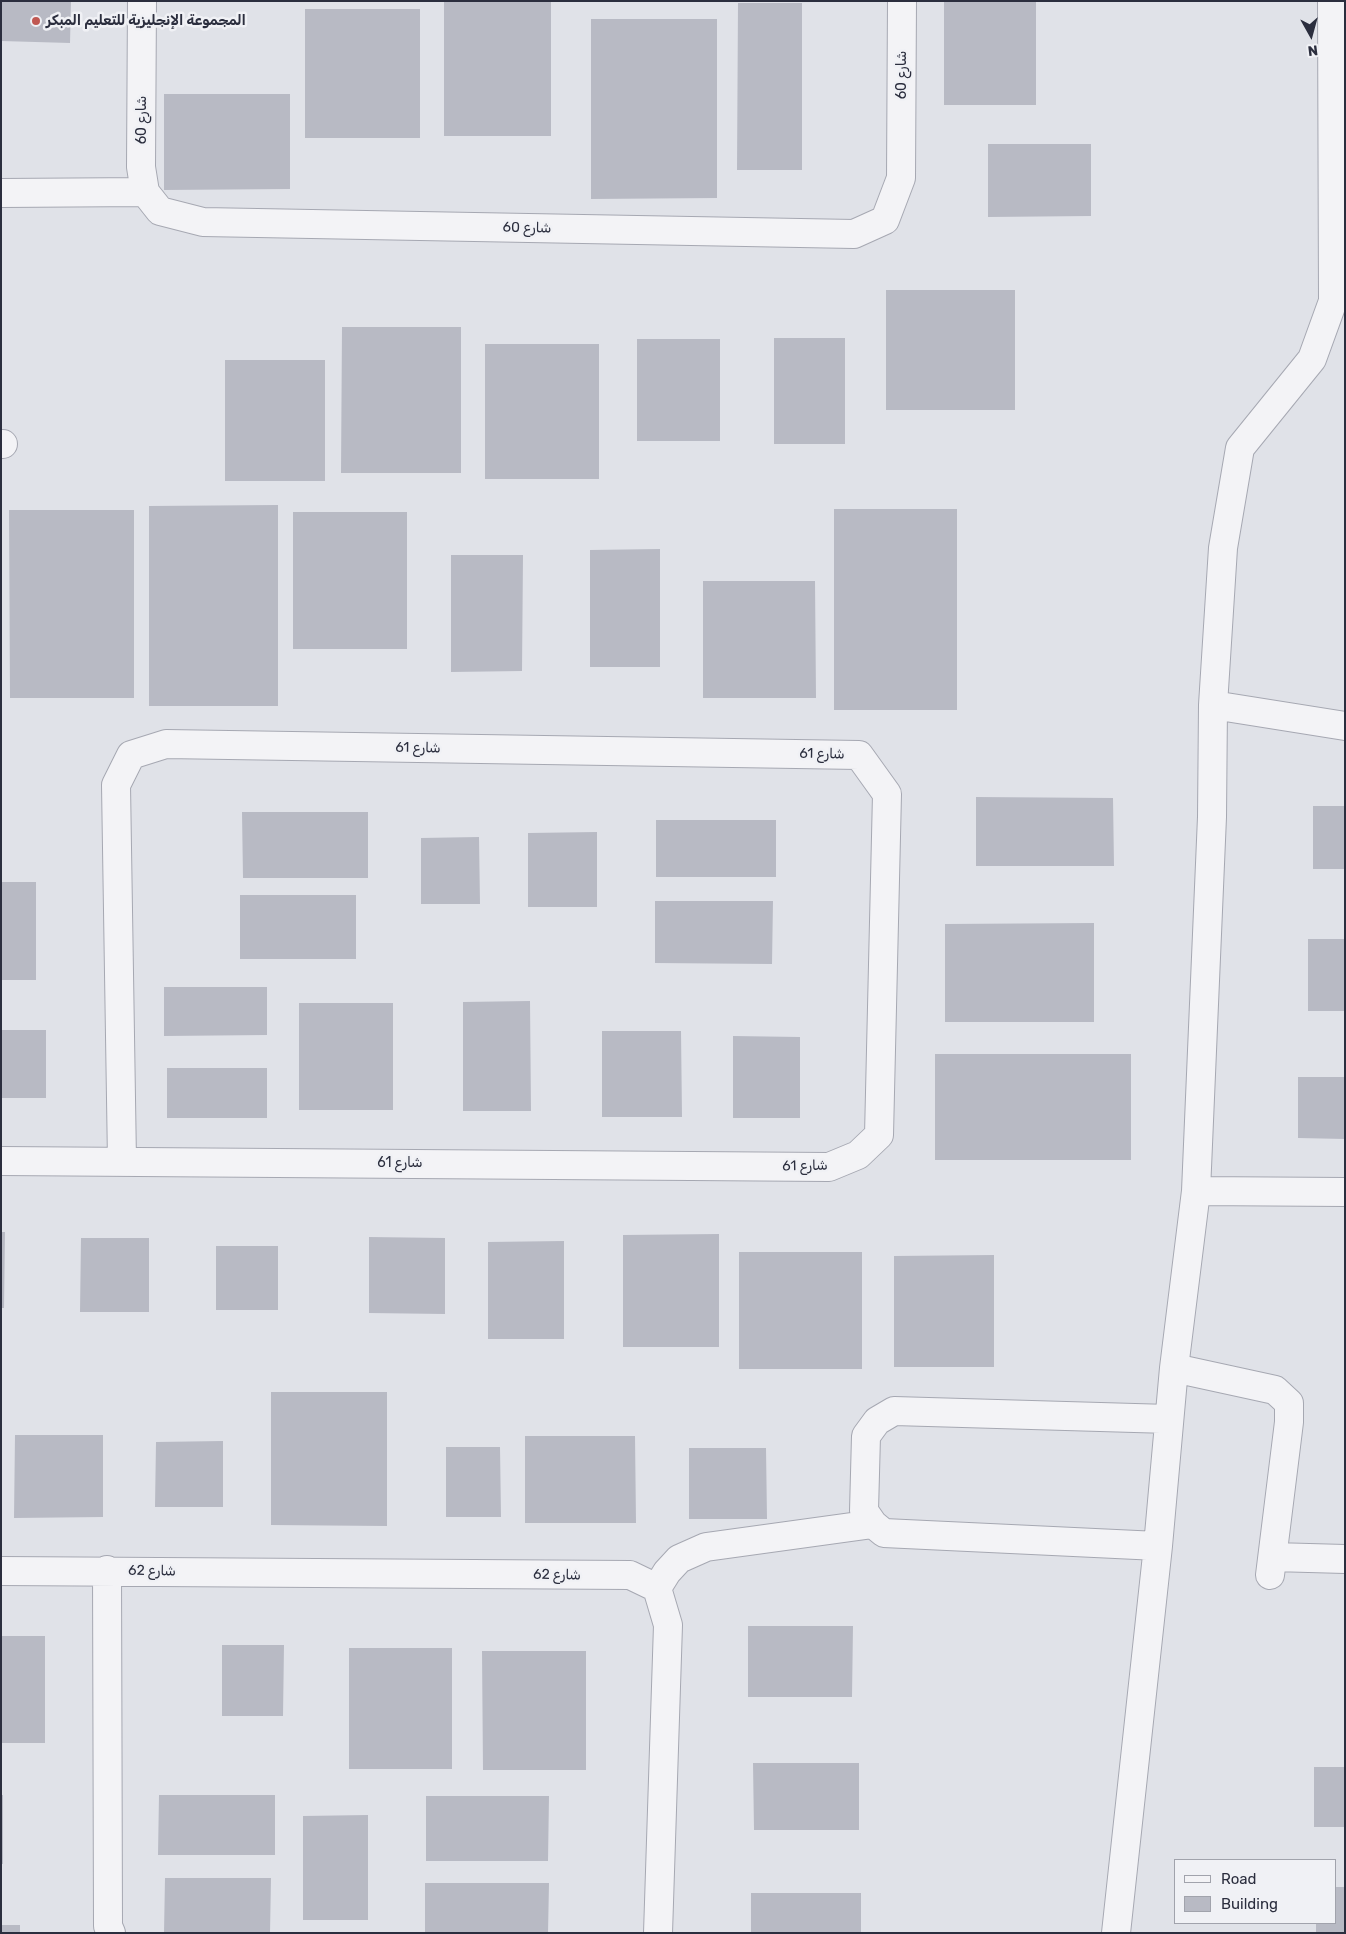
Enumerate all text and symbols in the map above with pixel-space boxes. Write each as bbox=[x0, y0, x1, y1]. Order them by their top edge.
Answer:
north arrow bbox=[1286, 10, 1336, 60]
place label: المجموعة الإنجليزية للتعليم المبكر bbox=[46, 13, 246, 29]
marker: المجموعة الإنجليزية للتعليم المبكر bbox=[30, 15, 42, 27]
text: N bbox=[1307, 41, 1319, 59]
street label: شارع 60 bbox=[894, 51, 910, 99]
street label: شارع 60 bbox=[134, 96, 150, 144]
street label: شارع 60 bbox=[503, 219, 551, 237]
street label: شارع 61 bbox=[395, 739, 441, 757]
street label: شارع 61 bbox=[799, 745, 845, 763]
street label: شارع 61 bbox=[377, 1155, 423, 1171]
street label: شارع 61 bbox=[782, 1157, 828, 1175]
street label: شارع 62 bbox=[128, 1562, 176, 1580]
street label: شارع 62 bbox=[533, 1566, 581, 1584]
legend bbox=[1174, 1859, 1336, 1924]
text: Road bbox=[1221, 1870, 1257, 1888]
text: Building bbox=[1221, 1895, 1278, 1913]

